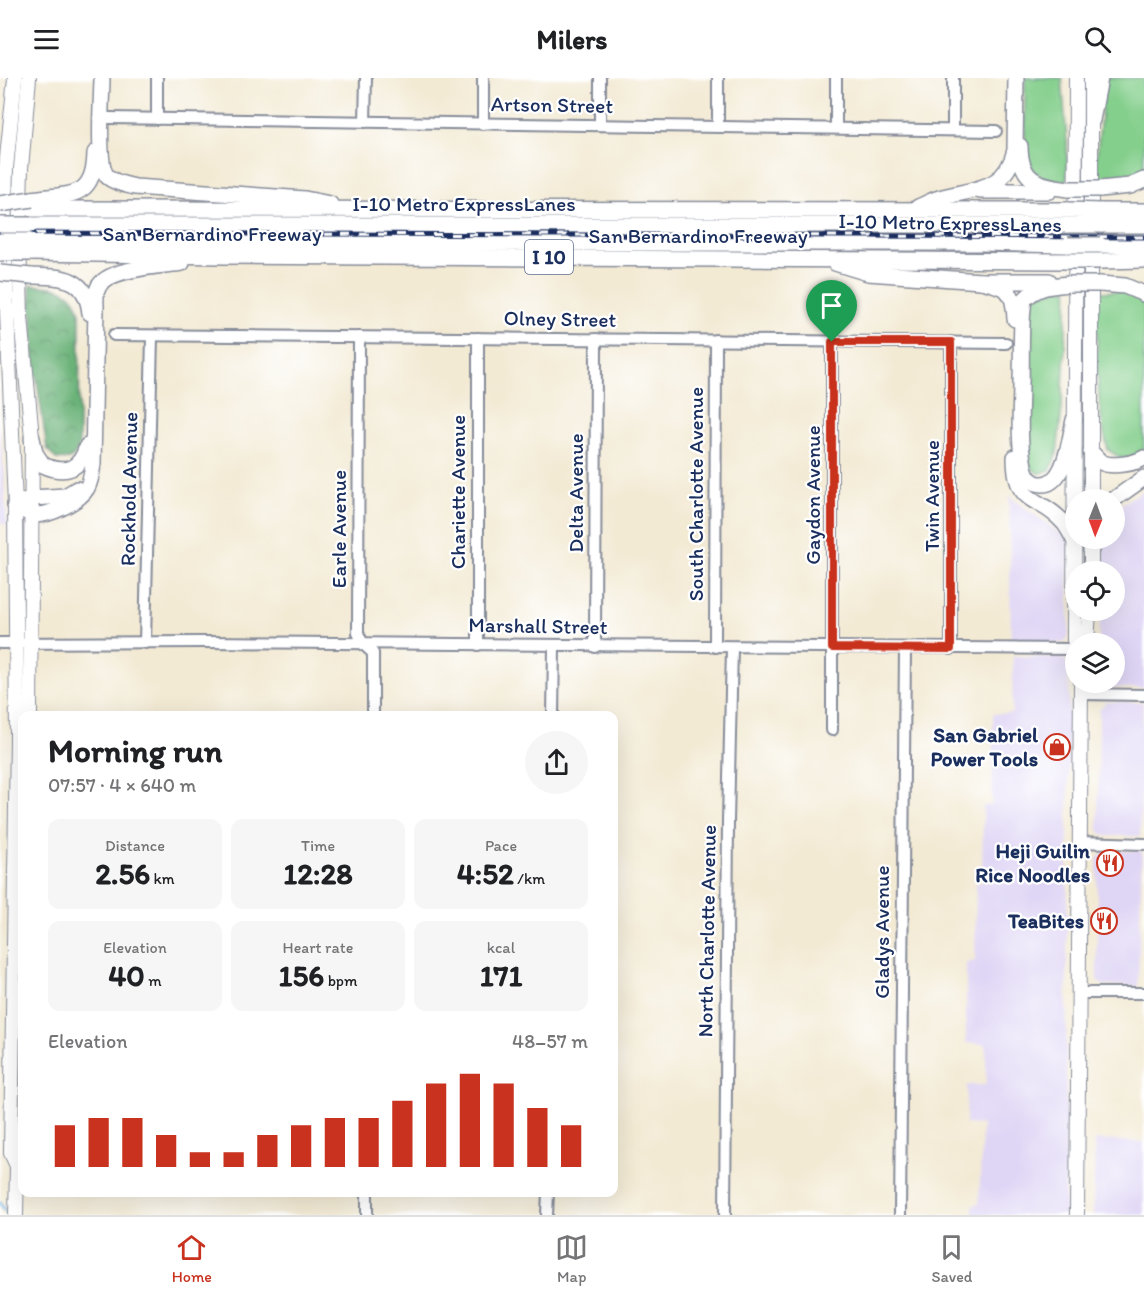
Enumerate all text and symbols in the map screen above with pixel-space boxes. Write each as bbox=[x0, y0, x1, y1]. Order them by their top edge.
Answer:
icon: menu bbox=[30, 23, 63, 56]
text: Milers bbox=[537, 23, 607, 56]
icon: search bbox=[1081, 23, 1114, 56]
street label: Artson Street bbox=[491, 91, 614, 118]
street label: I-10 Metro ExpressLanes bbox=[352, 191, 576, 216]
street label: I-10 Metro ExpressLanes bbox=[838, 208, 1062, 237]
street label: San Bernardino Freeway bbox=[102, 221, 322, 246]
street label: San Bernardino Freeway bbox=[588, 223, 808, 248]
road number: I 10 bbox=[525, 240, 573, 274]
pin bbox=[806, 280, 857, 342]
icon: arrive bbox=[815, 289, 848, 322]
street label: Olney Street bbox=[503, 305, 617, 332]
street label: South Charlotte Avenue bbox=[683, 387, 708, 601]
street label: Rockhold Avenue bbox=[115, 412, 142, 566]
street label: Chariette Avenue bbox=[445, 415, 470, 569]
street label: Gaydon Avenue bbox=[800, 425, 825, 565]
street label: Delta Avenue bbox=[563, 433, 588, 553]
street label: Twin Avenue bbox=[919, 440, 944, 552]
street label: Earle Avenue bbox=[326, 470, 351, 588]
north arrow bbox=[1065, 489, 1125, 549]
map controls bbox=[1065, 489, 1125, 693]
button: locate bbox=[1065, 561, 1125, 621]
street label: Marshall Street bbox=[468, 612, 608, 639]
button: layers bbox=[1065, 633, 1125, 693]
place label: San Gabriel Power Tools bbox=[930, 722, 1039, 771]
text: Morning run bbox=[48, 731, 223, 770]
button: share bbox=[525, 731, 588, 794]
shop icon: San Gabriel Power Tools bbox=[1042, 732, 1072, 762]
text: 07:57 · 4 × 640 m bbox=[48, 773, 196, 797]
street label: North Charlotte Avenue bbox=[692, 824, 721, 1038]
text: Distance bbox=[105, 836, 165, 855]
text: Time bbox=[301, 836, 335, 855]
text: Pace bbox=[485, 836, 517, 855]
place label: Heji Guilin Rice Noodles bbox=[975, 838, 1090, 887]
restaurant icon: Heji Guilin Rice Noodles bbox=[1095, 848, 1125, 878]
text: 2.56 bbox=[95, 855, 150, 892]
text: 12:28 bbox=[283, 855, 353, 892]
text: 4:52 bbox=[457, 855, 514, 892]
street label: Gladys Avenue bbox=[869, 865, 894, 999]
text: km bbox=[150, 869, 175, 888]
text: /km bbox=[514, 869, 545, 888]
restaurant icon: TeaBites bbox=[1089, 906, 1119, 936]
place label: TeaBites bbox=[1007, 908, 1084, 933]
text: Elevation bbox=[103, 938, 167, 957]
text: Heart rate bbox=[283, 938, 353, 957]
text: kcal bbox=[487, 938, 515, 957]
text: 40 bbox=[108, 957, 145, 994]
text: 156 bbox=[279, 957, 324, 994]
text: 171 bbox=[480, 957, 522, 994]
text: m bbox=[145, 971, 162, 990]
text: bpm bbox=[324, 971, 357, 990]
text: Elevation bbox=[48, 1029, 127, 1053]
text: 48–57 m bbox=[512, 1029, 588, 1053]
tab: Home bbox=[172, 1231, 212, 1286]
tab: Map bbox=[555, 1231, 588, 1286]
tab: Saved bbox=[932, 1231, 972, 1286]

